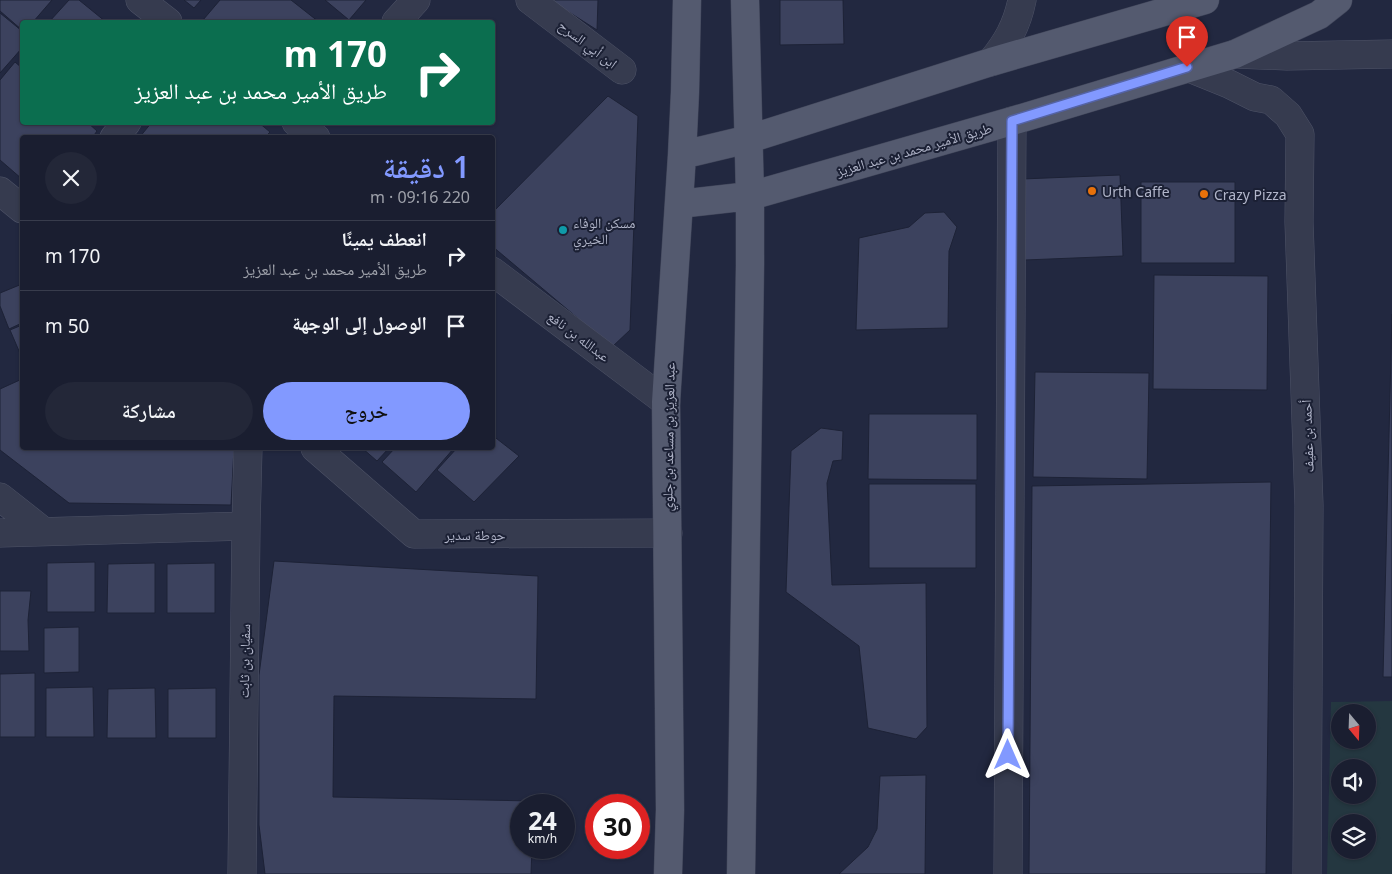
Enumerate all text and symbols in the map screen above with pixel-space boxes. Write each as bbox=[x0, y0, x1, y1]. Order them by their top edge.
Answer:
street label: ابن أبي السرح bbox=[553, 15, 622, 75]
pin bbox=[1166, 16, 1208, 67]
icon: arrive bbox=[1173, 23, 1201, 51]
text: 170 m bbox=[284, 30, 387, 77]
icon: right bbox=[405, 40, 470, 105]
text: طريق الأمير محمد بن عبد العزيز bbox=[134, 75, 387, 105]
street label: طريق الأمير محمد بن عبد العزيز bbox=[833, 118, 994, 182]
text: 1 دقيقة bbox=[383, 146, 470, 187]
button: close bbox=[45, 152, 97, 204]
place label: Urth Caffe bbox=[1102, 182, 1170, 201]
marker: Urth Caffe bbox=[1086, 185, 1098, 197]
place label: Crazy Pizza bbox=[1214, 185, 1287, 204]
text: 220 m · 09:16 bbox=[370, 186, 470, 208]
marker: Crazy Pizza bbox=[1198, 188, 1210, 200]
place label: مسكن الوفاء الخيري bbox=[573, 213, 635, 250]
marker: مسكن الوفاء الخيري bbox=[557, 224, 569, 236]
text: انعطف يمينًا bbox=[341, 226, 427, 252]
icon: right bbox=[442, 242, 470, 270]
text: 170 m bbox=[45, 243, 100, 269]
text: طريق الأمير محمد بن عبد العزيز bbox=[243, 258, 427, 280]
street label: عبدالله بن نافع bbox=[543, 306, 614, 366]
text: الوصول إلى الوجهة bbox=[292, 310, 427, 336]
icon: arrive bbox=[442, 312, 470, 340]
text: 50 m bbox=[45, 313, 89, 339]
street label: عبد العزيز بن مساعد بن جلوي bbox=[657, 362, 681, 512]
button: مشاركة bbox=[45, 382, 253, 440]
button: خروج bbox=[263, 382, 470, 440]
street label: أحمد بن عفيف bbox=[1296, 399, 1318, 473]
street label: حوطة سدير bbox=[444, 525, 506, 544]
street label: سفيان بن ثابت bbox=[234, 624, 254, 698]
north arrow bbox=[1331, 704, 1376, 749]
map controls bbox=[1331, 704, 1376, 859]
position arrow bbox=[981, 728, 1033, 780]
button: sound bbox=[1331, 759, 1376, 804]
speed limit sign: 30 bbox=[585, 794, 650, 859]
text: 24 bbox=[528, 803, 557, 837]
button: layers bbox=[1331, 814, 1376, 859]
text: km/h bbox=[528, 830, 557, 847]

